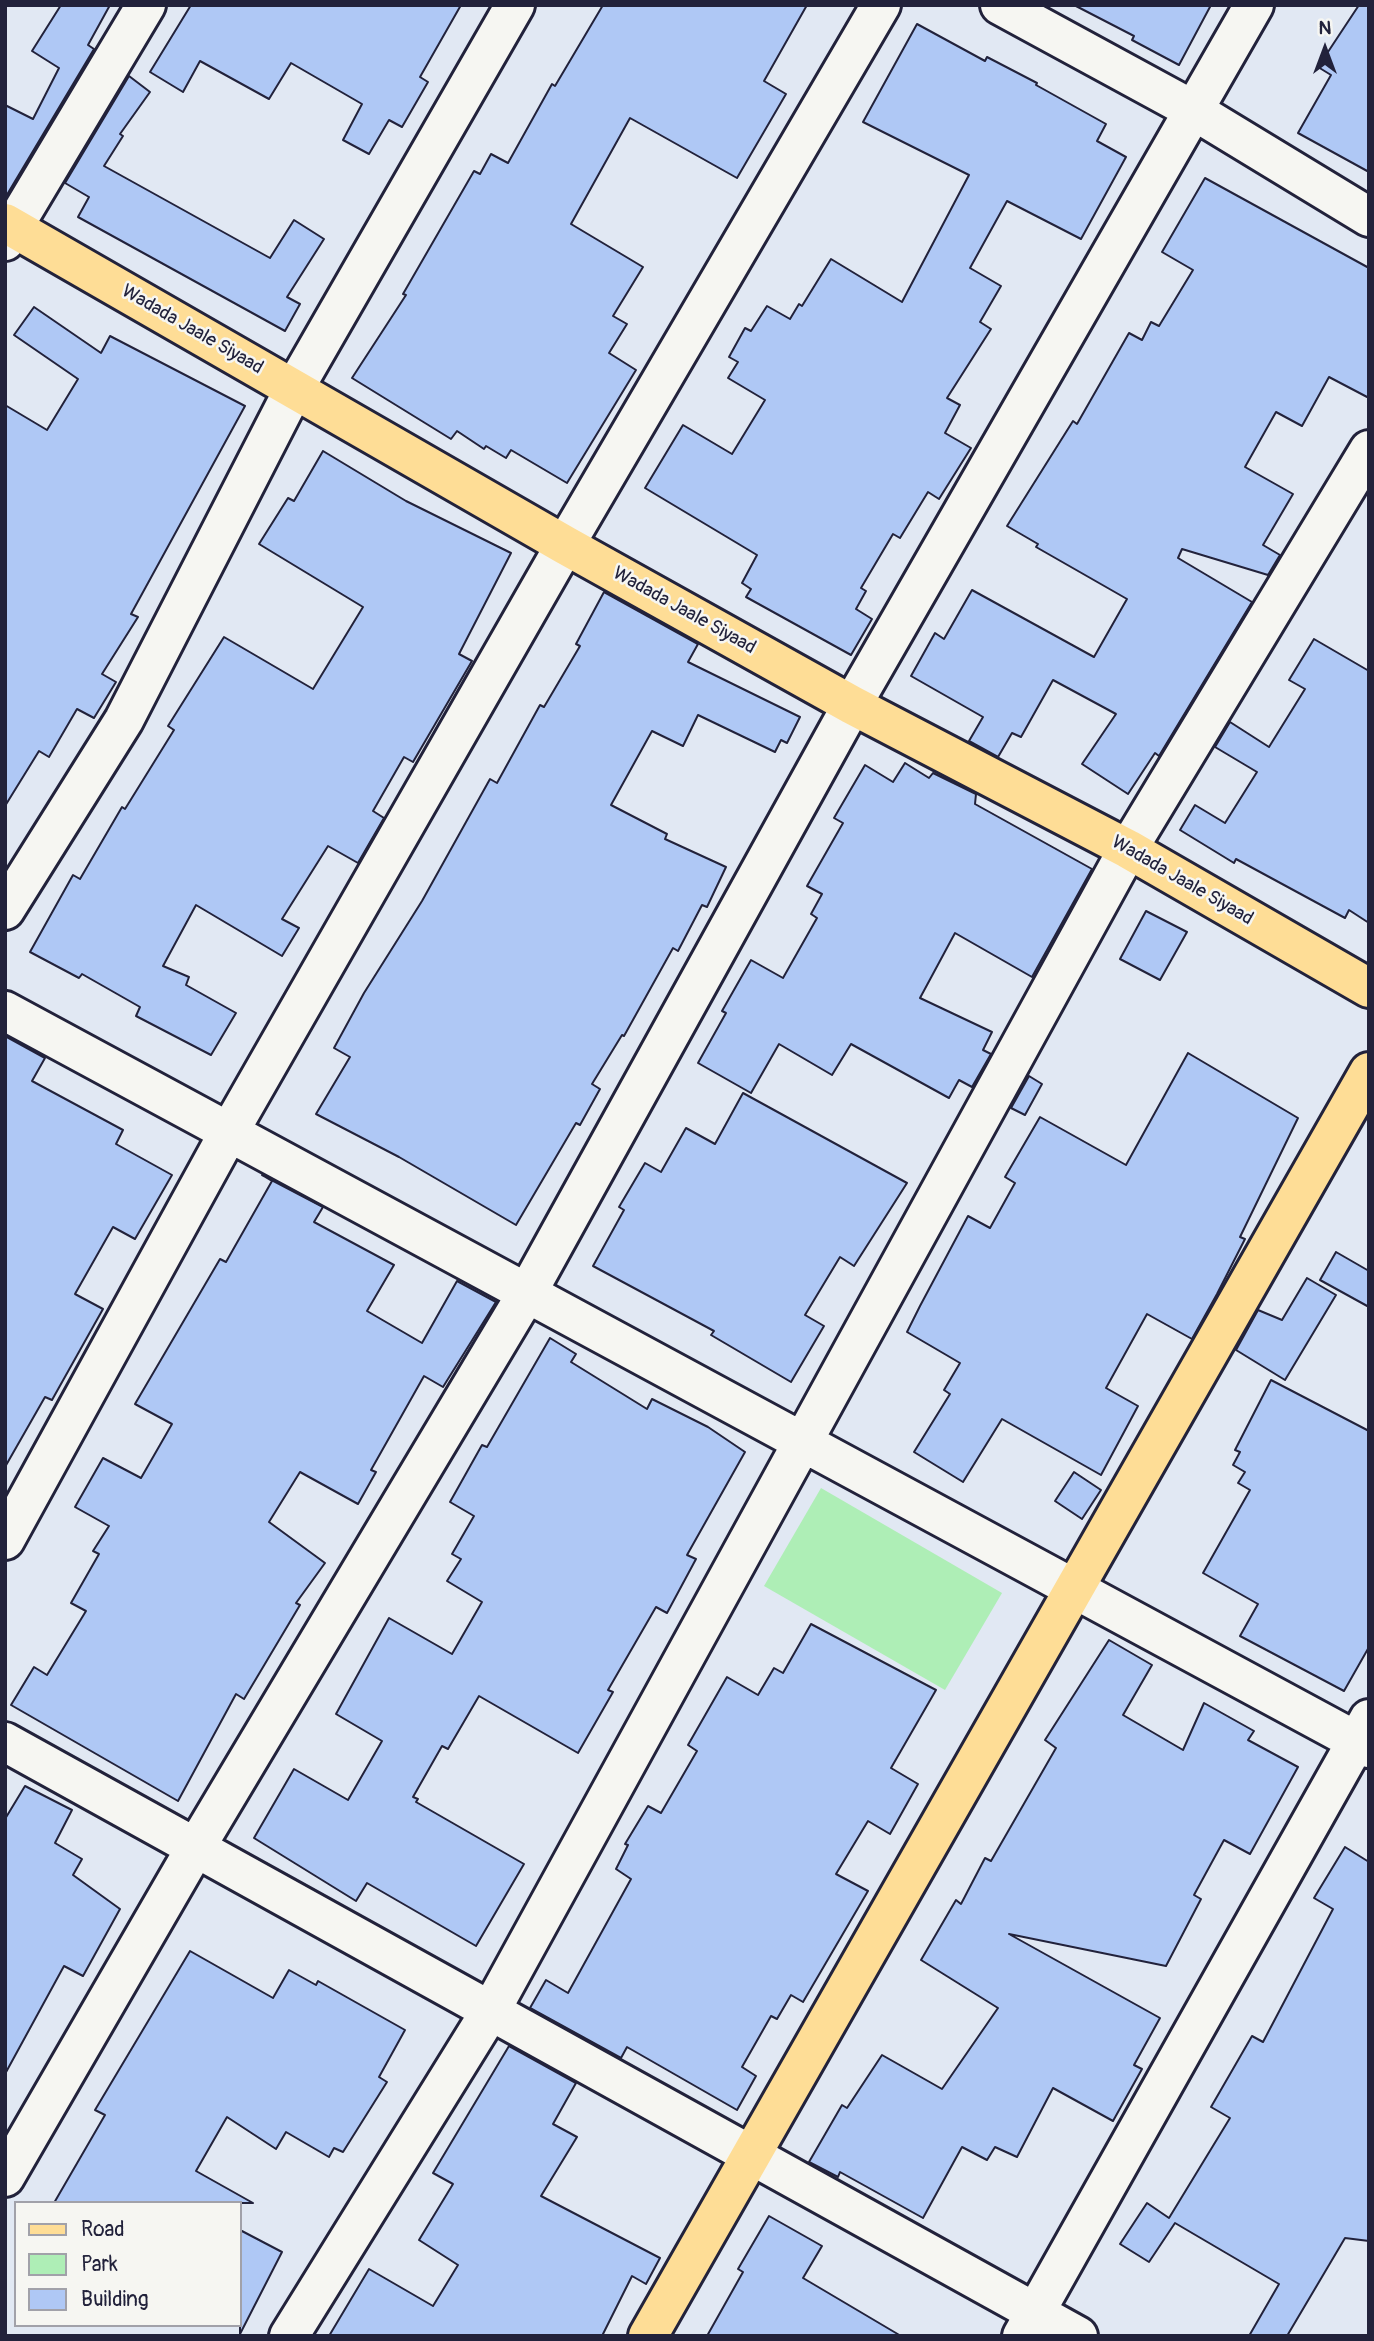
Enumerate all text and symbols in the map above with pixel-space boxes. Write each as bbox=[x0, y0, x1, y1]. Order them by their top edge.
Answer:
north arrow bbox=[1290, 14, 1360, 84]
text: N bbox=[1319, 16, 1331, 40]
street label: Wadada Jaale Siyaad bbox=[117, 280, 267, 380]
street label: Wadada Jaale Siyaad bbox=[609, 562, 759, 660]
street label: Wadada Jaale Siyaad bbox=[1107, 831, 1257, 931]
legend bbox=[14, 2201, 242, 2327]
text: Road bbox=[81, 2216, 125, 2243]
text: Park bbox=[81, 2251, 118, 2278]
text: Building bbox=[81, 2286, 148, 2313]

